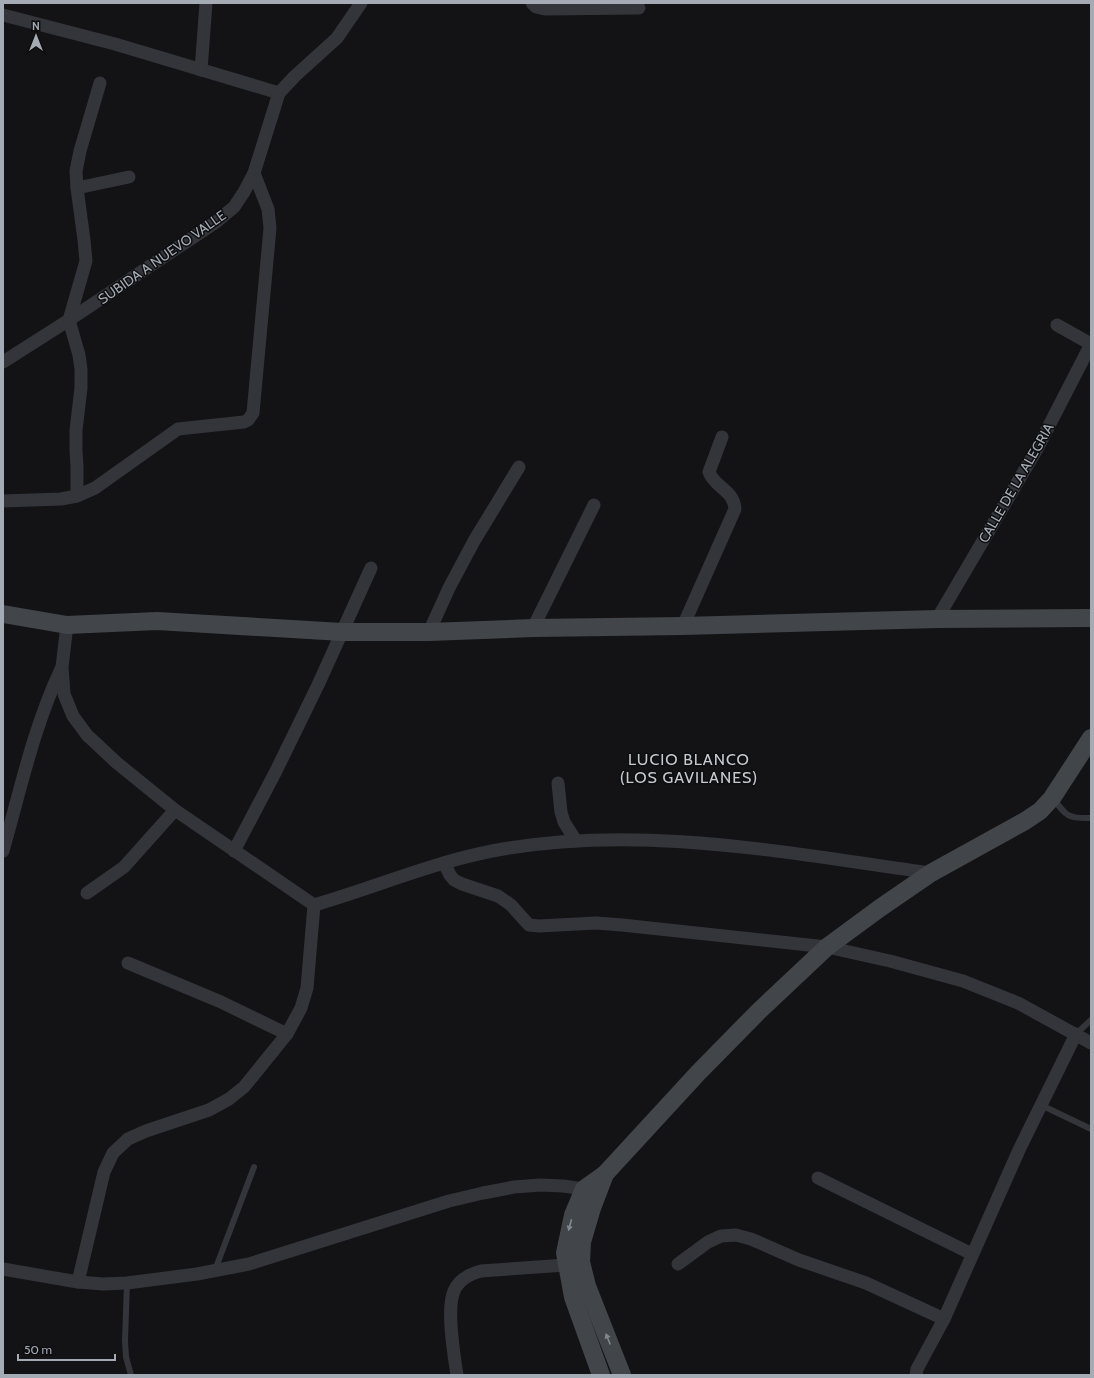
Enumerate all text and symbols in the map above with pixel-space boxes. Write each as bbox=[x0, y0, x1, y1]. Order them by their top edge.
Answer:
north arrow bbox=[16, 16, 56, 56]
text: N bbox=[32, 19, 40, 33]
street label: SUBIDA A NUEVO VALLE bbox=[95, 206, 230, 308]
street label: CALLE DE LA ALEGRIA bbox=[974, 420, 1058, 546]
district label: LUCIO BLANCO (LOS GAVILANES) bbox=[620, 750, 758, 787]
one-way arrow bbox=[567, 1219, 573, 1231]
one-way arrow bbox=[604, 1332, 610, 1344]
scale bar bbox=[18, 1336, 115, 1362]
text: 50 m bbox=[24, 1342, 52, 1357]

